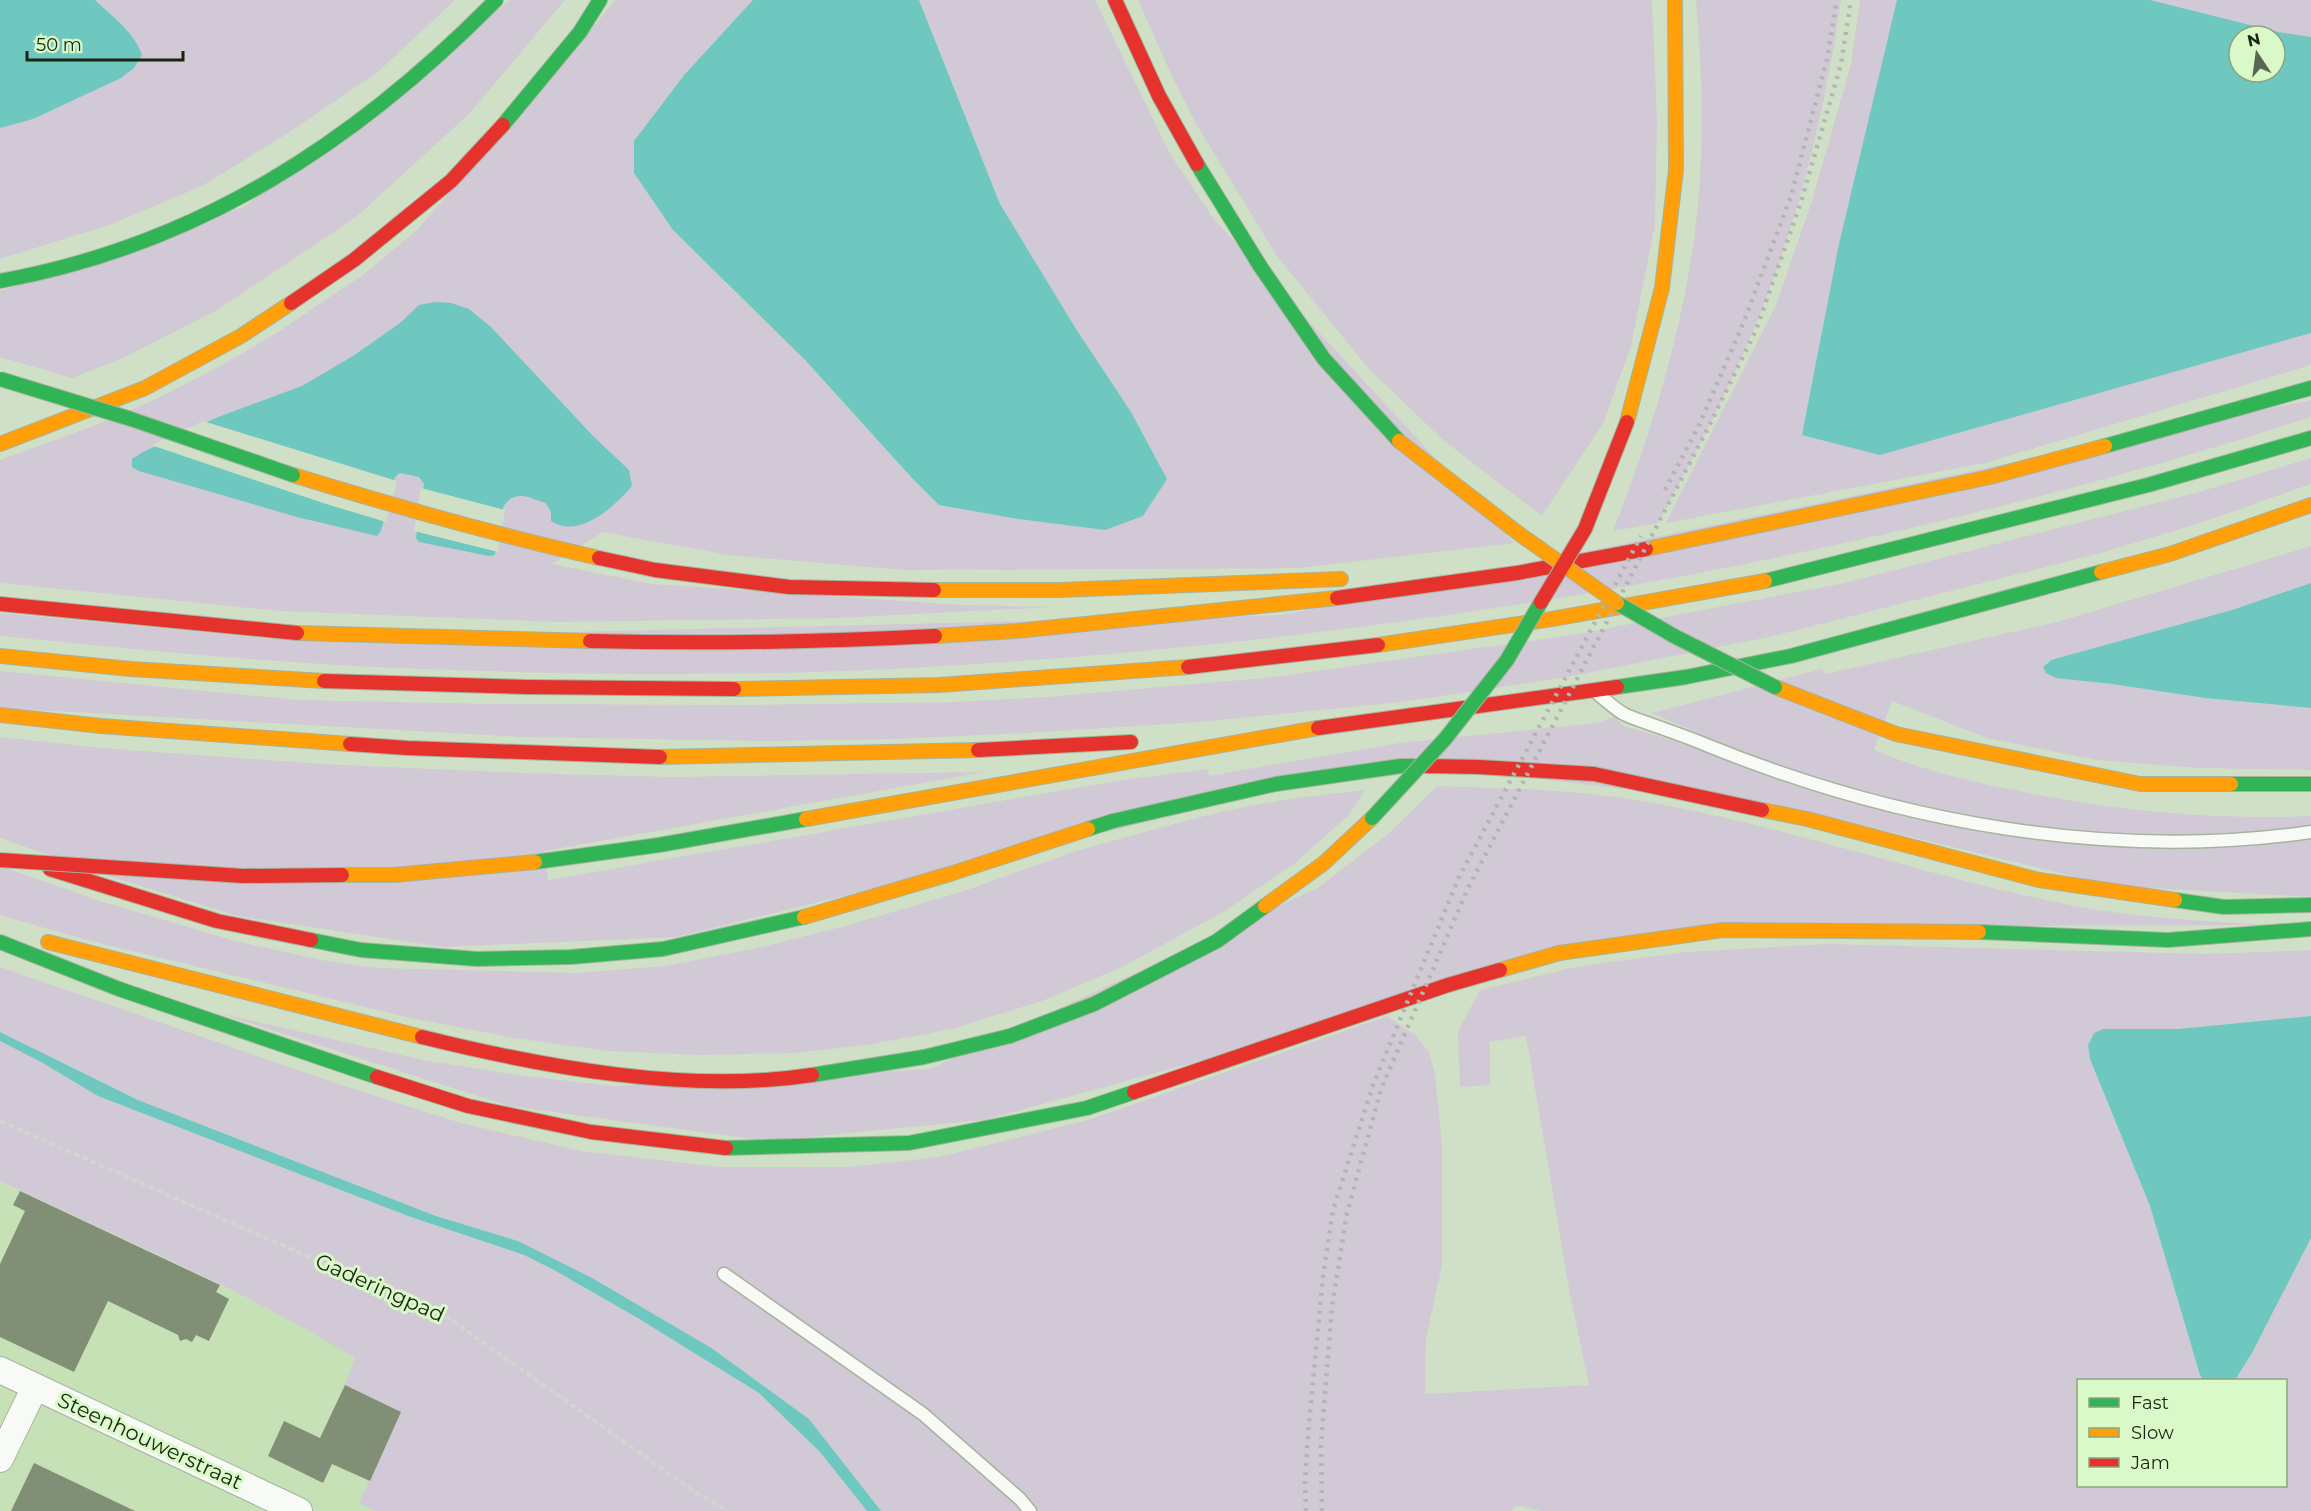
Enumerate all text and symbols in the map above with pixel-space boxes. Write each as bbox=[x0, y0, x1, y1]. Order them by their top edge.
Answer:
scale bar bbox=[27, 24, 183, 62]
north arrow bbox=[2227, 24, 2287, 84]
text: N bbox=[2245, 29, 2262, 51]
text: 50 m bbox=[36, 34, 82, 56]
street label: Gaderingpad bbox=[312, 1248, 449, 1327]
legend bbox=[2077, 1379, 2287, 1487]
street label: Steenhouwerstraat bbox=[54, 1387, 247, 1494]
text: Fast bbox=[2131, 1392, 2169, 1414]
text: Slow bbox=[2131, 1422, 2174, 1444]
text: Jam bbox=[2130, 1452, 2170, 1474]

